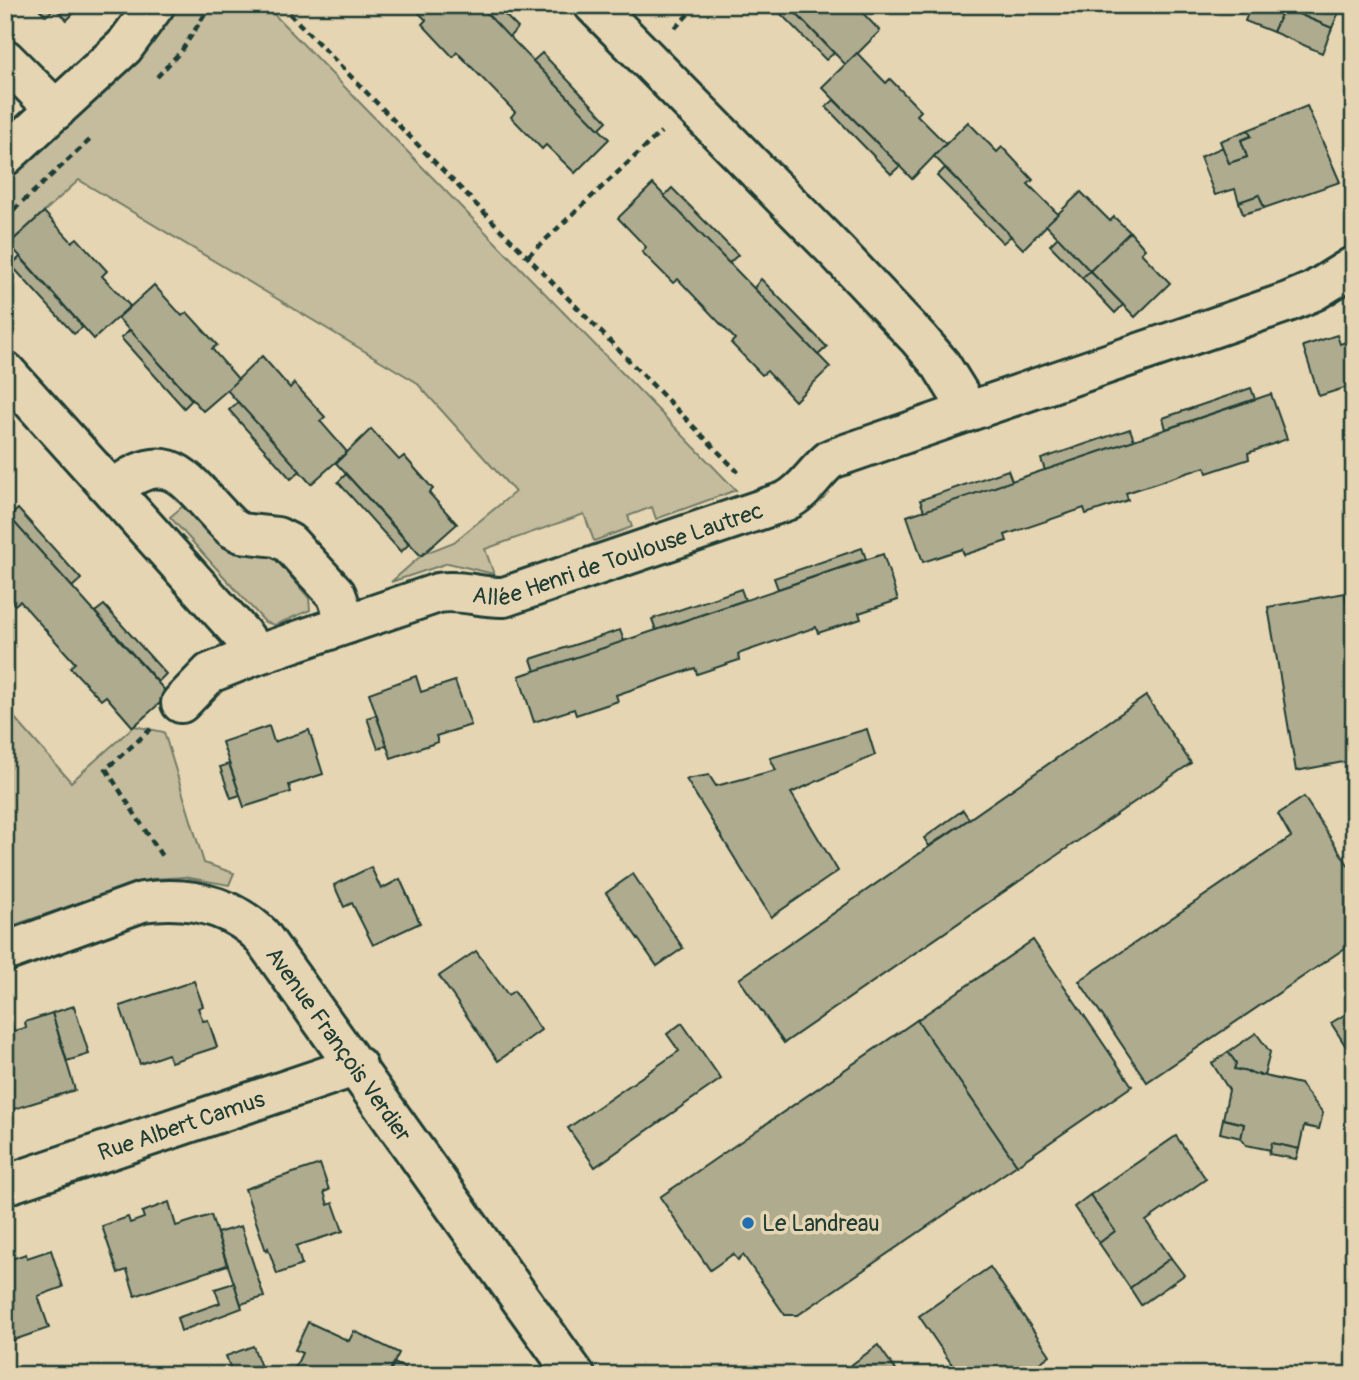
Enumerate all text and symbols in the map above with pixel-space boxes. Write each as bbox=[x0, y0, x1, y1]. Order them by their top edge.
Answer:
street label: Allée Henri de Toulouse Lautrec bbox=[471, 495, 767, 613]
street label: Avenue François Verdier bbox=[260, 941, 418, 1147]
street label: Rue Albert Camus bbox=[94, 1084, 268, 1167]
place label: Le Landreau bbox=[762, 1209, 879, 1238]
marker: Le Landreau bbox=[740, 1215, 756, 1231]

